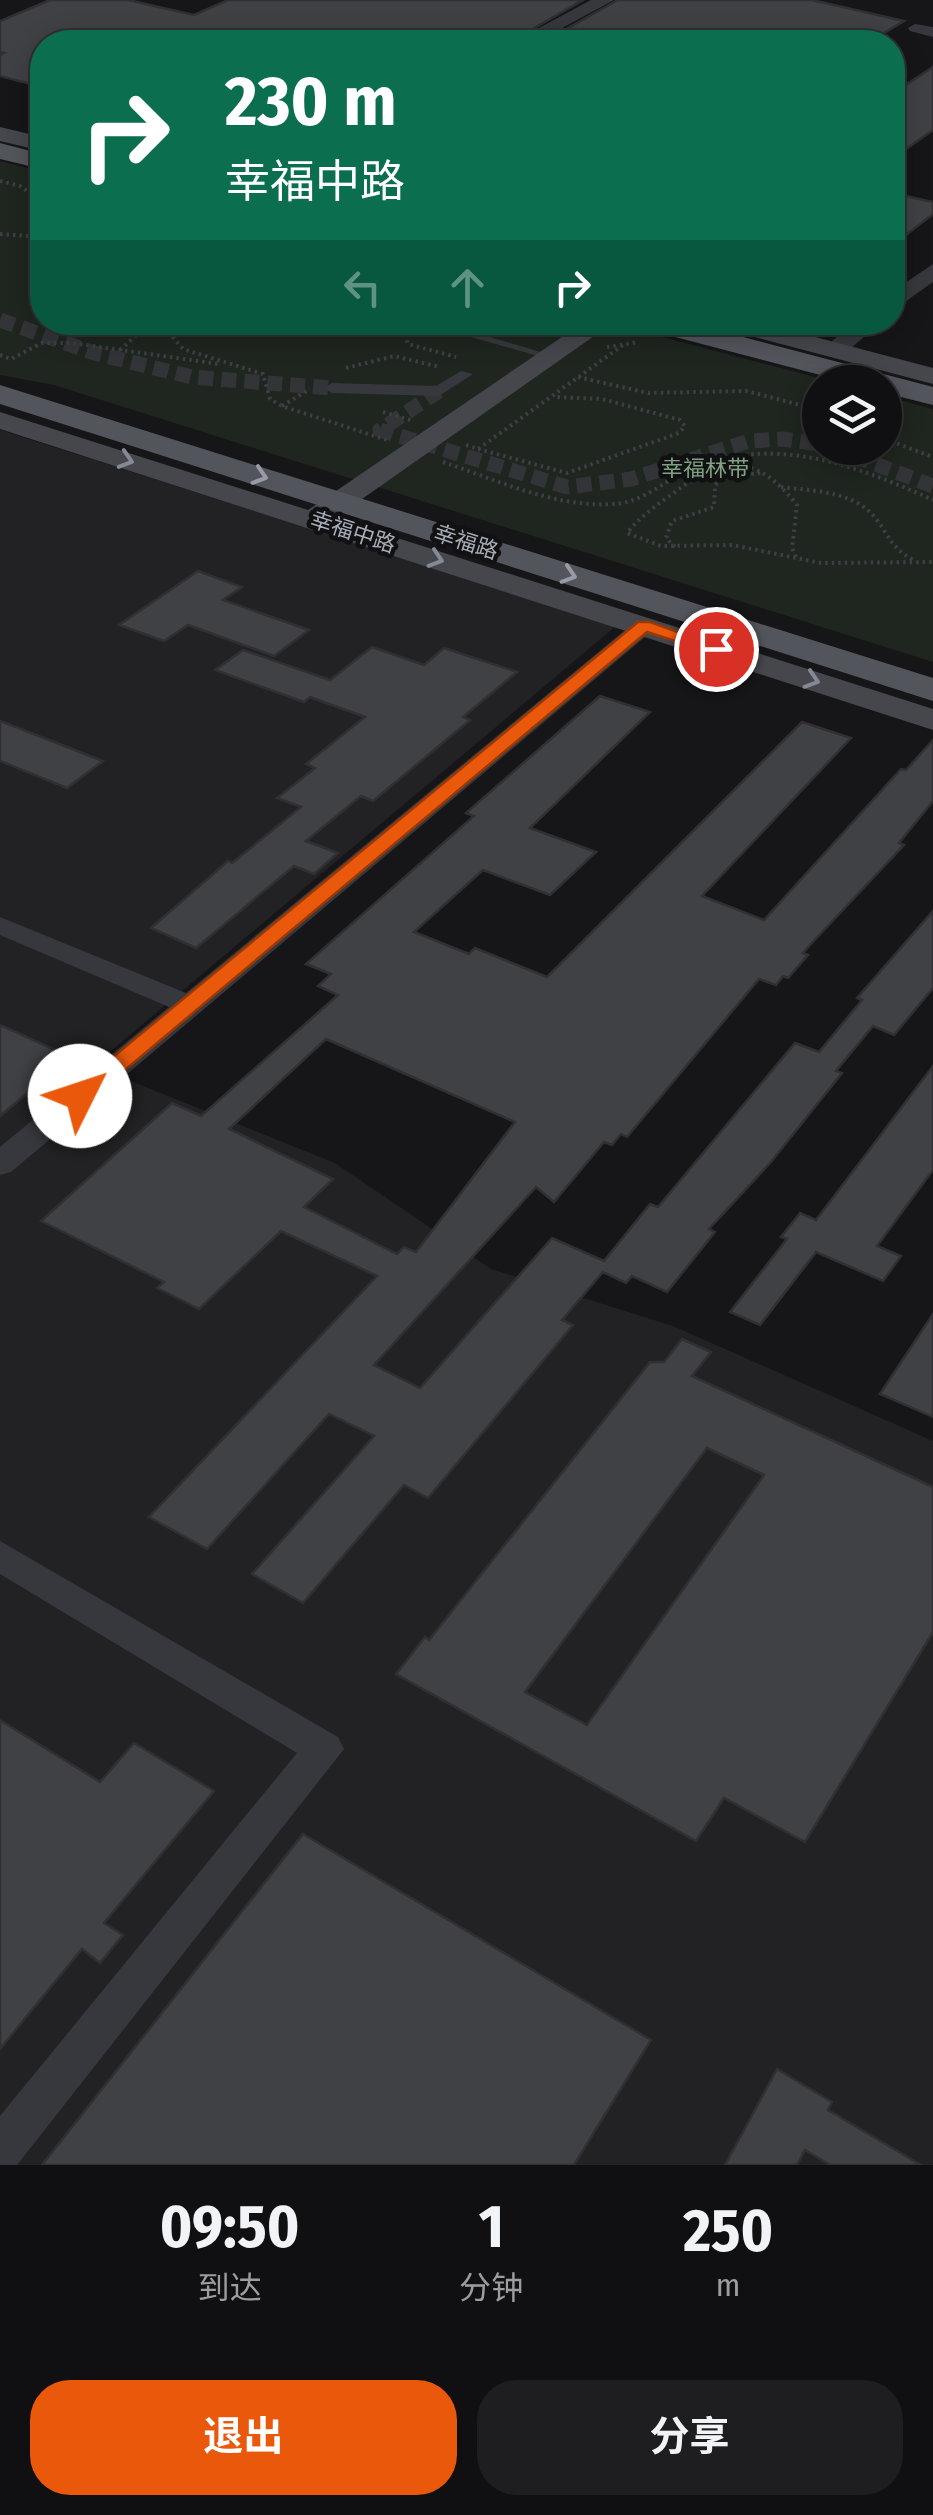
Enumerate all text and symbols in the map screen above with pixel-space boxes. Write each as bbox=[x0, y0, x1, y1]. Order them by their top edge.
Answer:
text: 230 m bbox=[225, 60, 397, 144]
icon: right bbox=[60, 70, 190, 200]
text: 幸福中路 bbox=[225, 155, 405, 209]
icon: left bbox=[335, 260, 390, 315]
icon: ahead bbox=[440, 260, 495, 315]
icon: right bbox=[545, 260, 600, 315]
map controls bbox=[802, 365, 902, 465]
button: layers bbox=[802, 365, 902, 465]
one-way arrow bbox=[117, 448, 134, 469]
park label: 幸福林带 bbox=[661, 455, 749, 482]
one-way arrow bbox=[250, 465, 267, 485]
street label: 幸福中路 bbox=[307, 506, 399, 558]
street label: 幸福路 bbox=[430, 519, 502, 565]
one-way arrow bbox=[427, 547, 444, 567]
one-way arrow bbox=[560, 563, 577, 584]
pin bbox=[674, 607, 759, 692]
icon: arrive bbox=[689, 622, 744, 677]
one-way arrow bbox=[802, 669, 819, 689]
position arrow bbox=[28, 1044, 132, 1148]
text: 09:50 bbox=[160, 2191, 300, 2263]
text: 1 bbox=[479, 2191, 504, 2263]
text: 250 bbox=[683, 2195, 773, 2267]
text: m bbox=[716, 2266, 740, 2304]
text: 到达 bbox=[198, 2269, 262, 2307]
text: 分钟 bbox=[459, 2269, 523, 2307]
button: 退出 bbox=[30, 2380, 457, 2495]
button: 分享 bbox=[477, 2380, 903, 2495]

